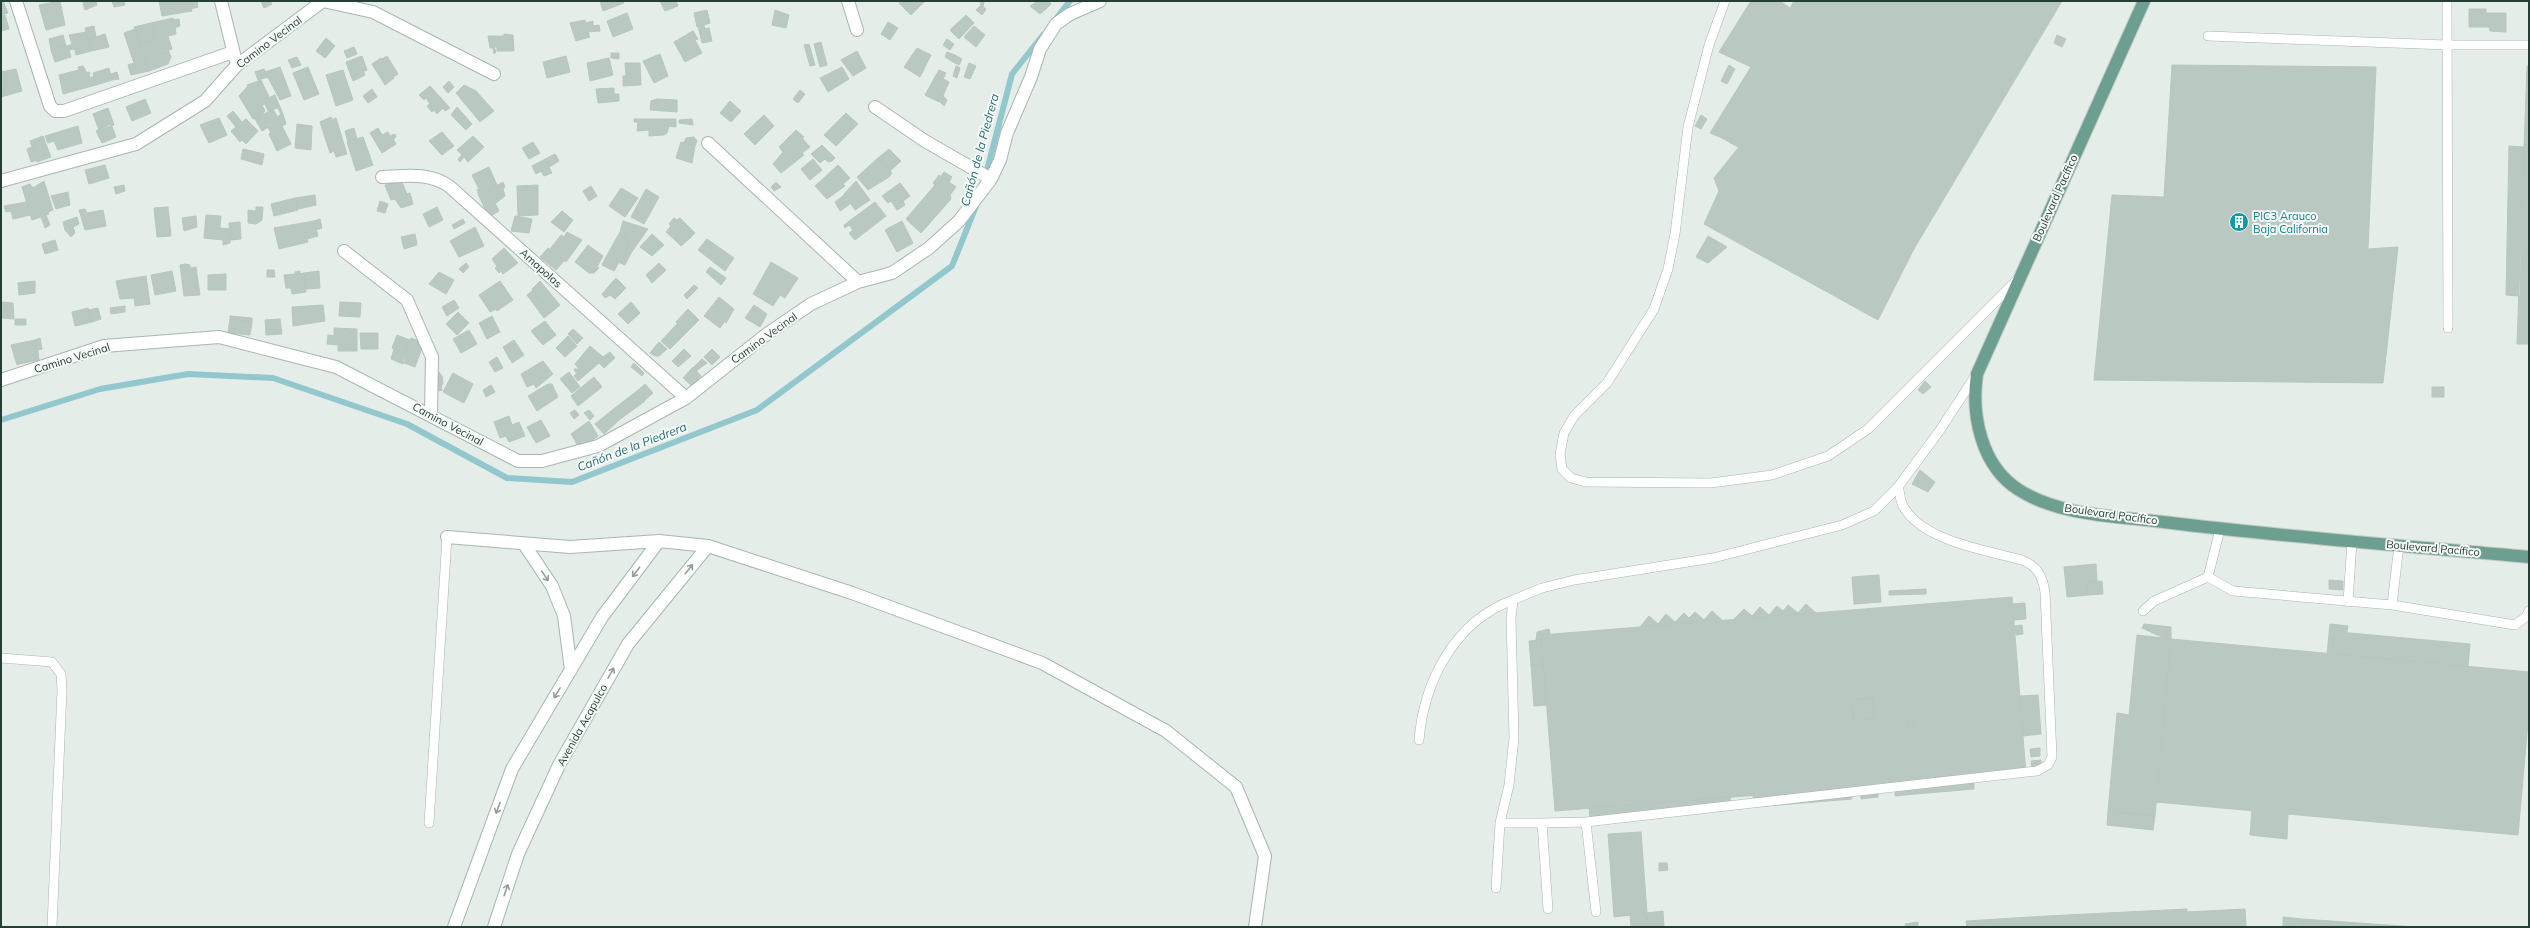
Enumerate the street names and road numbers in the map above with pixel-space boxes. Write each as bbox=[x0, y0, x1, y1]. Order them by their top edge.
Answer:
street label: Camino Vecinal bbox=[233, 13, 305, 71]
street label: Boulevard Pacífico bbox=[2030, 152, 2080, 244]
street label: Amapolas bbox=[517, 245, 565, 291]
street label: Camino Vecinal bbox=[728, 309, 800, 367]
street label: Camino Vecinal bbox=[32, 340, 112, 376]
street label: Camino Vecinal bbox=[410, 399, 486, 449]
street label: Boulevard Pacífico bbox=[2064, 501, 2158, 527]
street label: Boulevard Pacífico bbox=[2386, 537, 2480, 559]
street label: Avenida Acapulco bbox=[554, 681, 610, 769]

